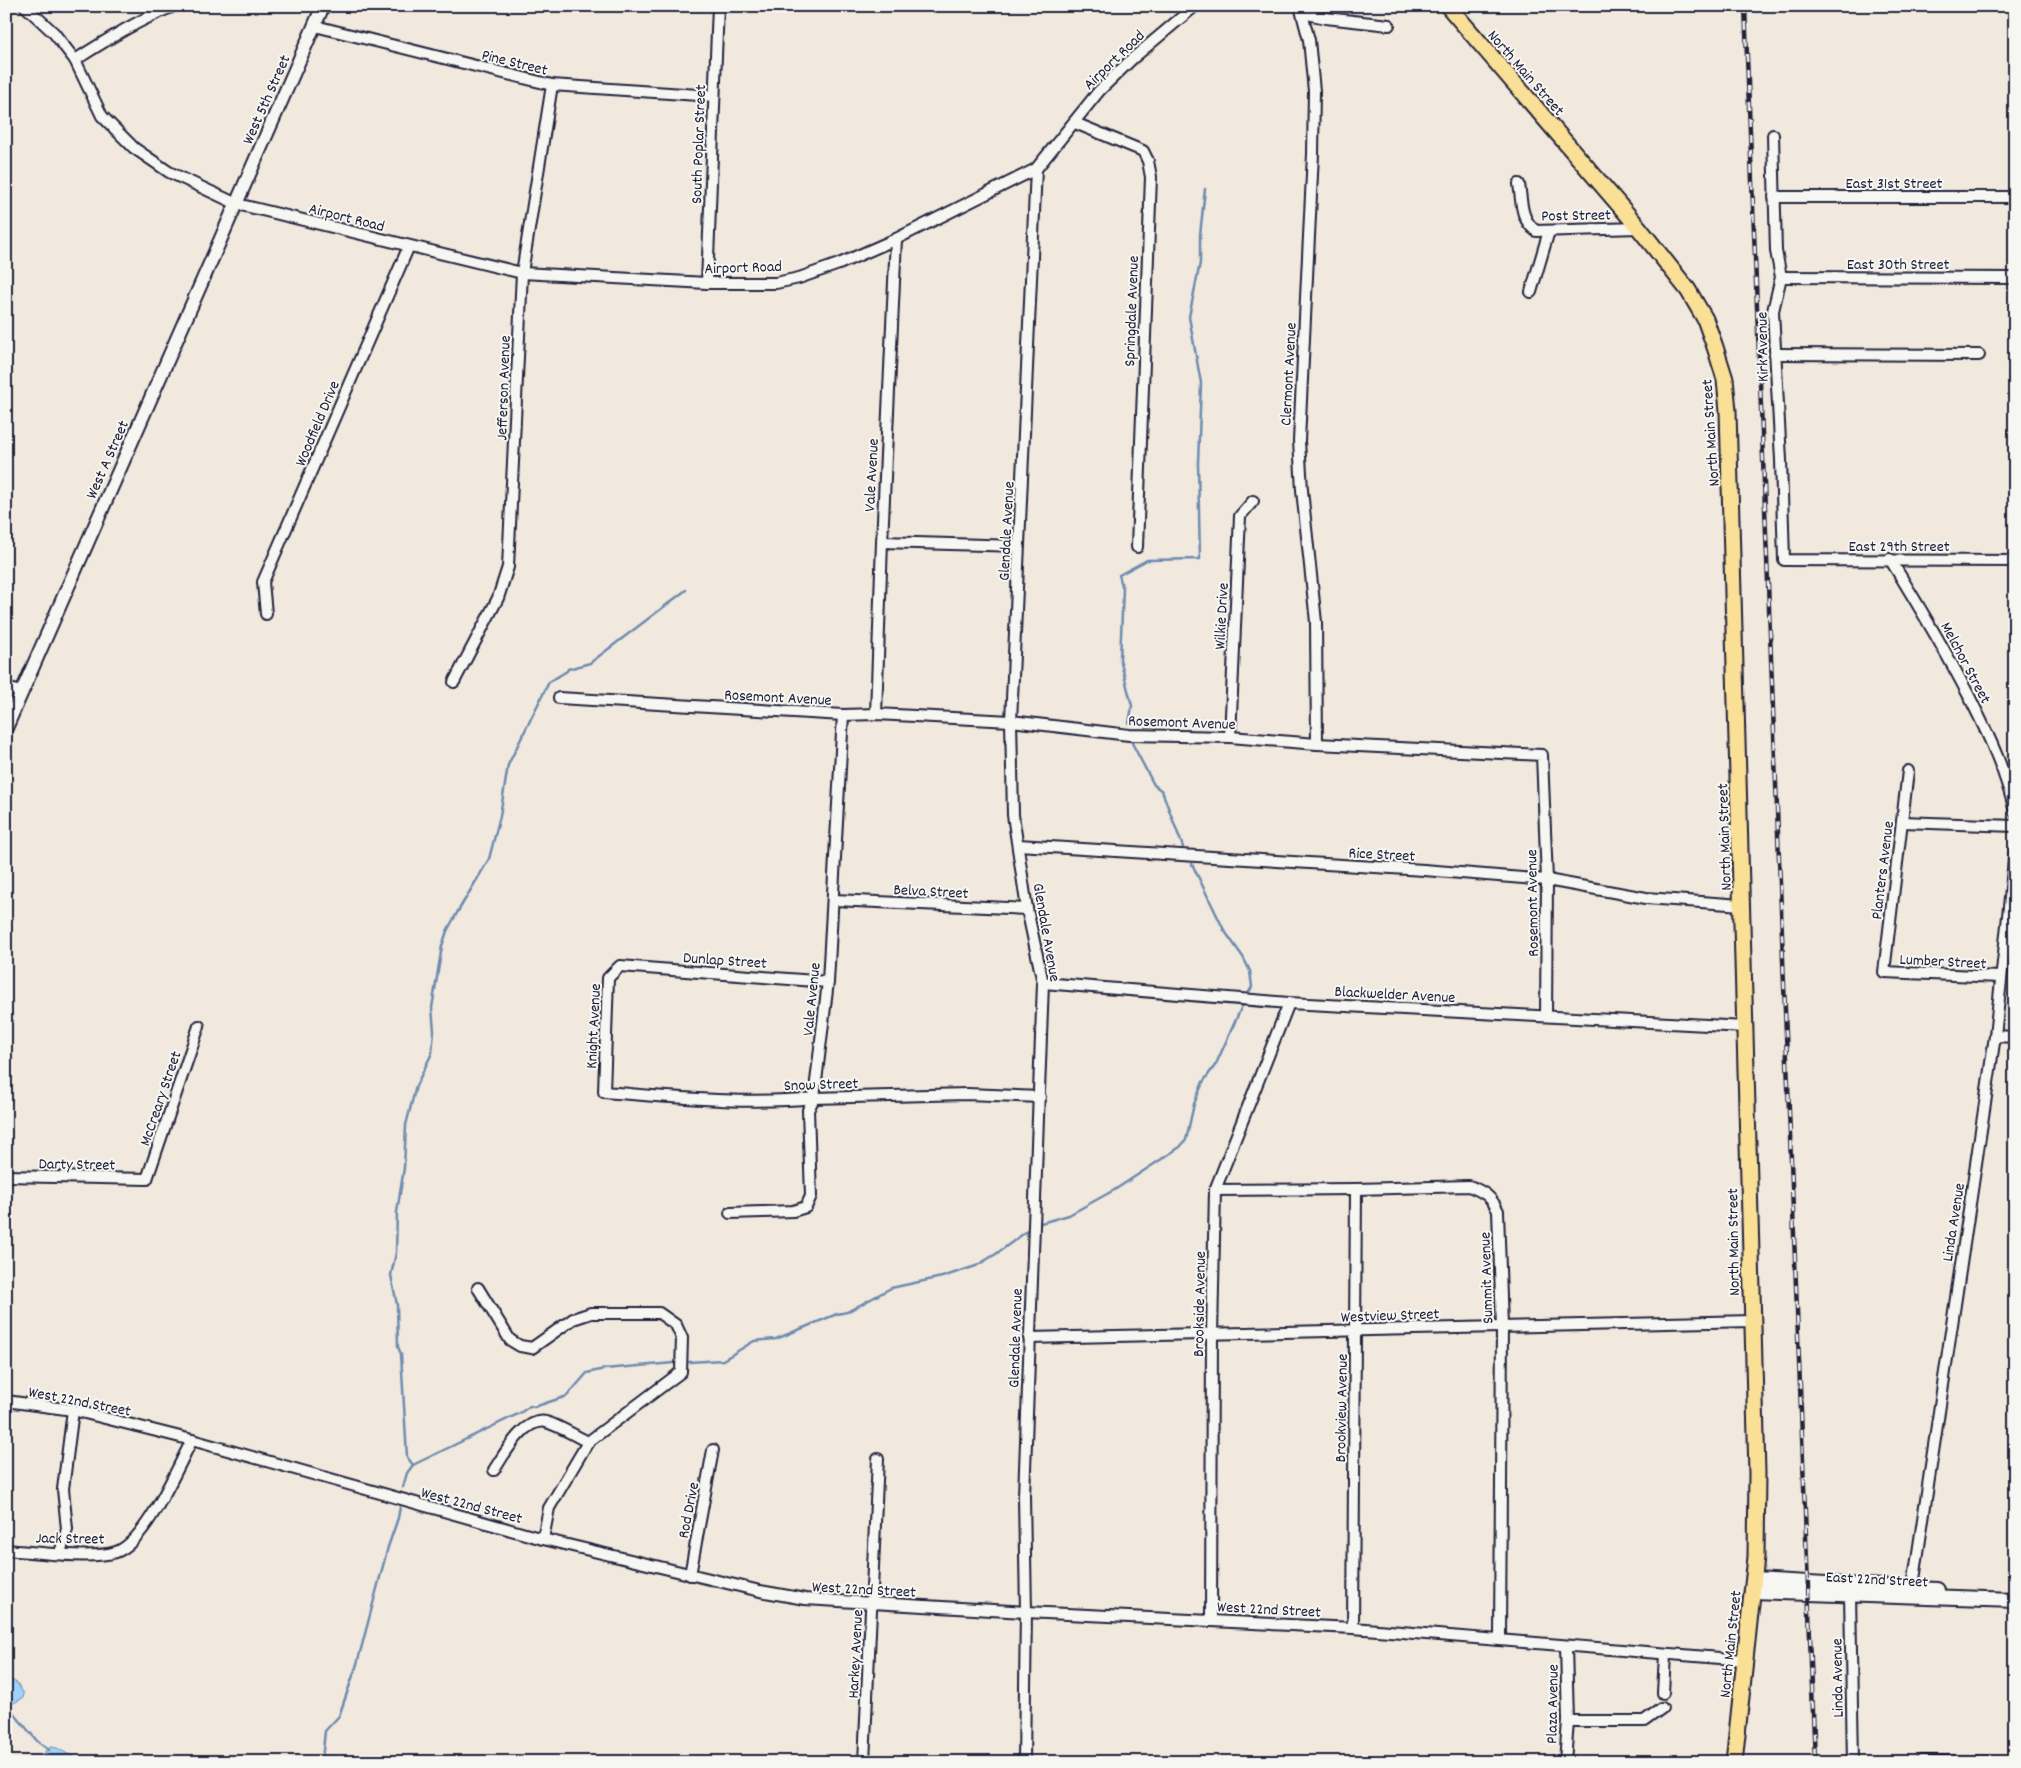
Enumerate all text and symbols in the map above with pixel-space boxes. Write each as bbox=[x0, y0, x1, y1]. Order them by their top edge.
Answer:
street label: North Main Street bbox=[1481, 25, 1569, 122]
street label: Airport Road bbox=[1079, 26, 1151, 96]
street label: Pine Street bbox=[479, 44, 550, 83]
street label: West 5th Street bbox=[237, 52, 297, 148]
street label: South Poplar Street bbox=[686, 84, 713, 204]
street label: East 31st Street bbox=[1846, 173, 1943, 196]
street label: Airport Road bbox=[306, 198, 387, 239]
street label: Post Street bbox=[1541, 204, 1611, 229]
street label: East 30th Street bbox=[1847, 254, 1949, 277]
street label: Springdale Avenue bbox=[1119, 255, 1146, 367]
street label: Airport Road bbox=[704, 256, 782, 281]
street label: Kirk Avenue bbox=[1751, 312, 1776, 382]
street label: Clermont Avenue bbox=[1275, 322, 1304, 426]
street label: Jefferson Avenue bbox=[491, 335, 518, 441]
street label: Woodfield Drive bbox=[290, 378, 347, 470]
street label: North Main Street bbox=[1696, 378, 1727, 487]
street label: West A Street bbox=[81, 417, 136, 503]
street label: Vale Avenue bbox=[859, 438, 886, 512]
street label: Glendale Avenue bbox=[993, 481, 1022, 581]
street label: East 29th Street bbox=[1848, 536, 1950, 559]
street label: Wilkie Drive bbox=[1209, 582, 1236, 650]
street label: Melchor Street bbox=[1934, 618, 1996, 708]
street label: Rosemont Avenue bbox=[724, 684, 832, 713]
street label: Rosemont Avenue bbox=[1128, 710, 1236, 737]
street label: North Main Street bbox=[1712, 783, 1739, 891]
street label: Planters Avenue bbox=[1866, 820, 1901, 921]
street label: Rice Street bbox=[1348, 842, 1416, 869]
street label: Rosemont Avenue bbox=[1521, 849, 1546, 957]
street label: Belva Street bbox=[893, 879, 969, 906]
street label: Glendale Avenue bbox=[1026, 881, 1066, 983]
street label: Dunlap Street bbox=[682, 947, 768, 976]
street label: Lumber Street bbox=[1899, 949, 1987, 976]
street label: Vale Avenue bbox=[797, 962, 828, 1037]
street label: Blackwelder Avenue bbox=[1334, 981, 1456, 1010]
street label: Knight Avenue bbox=[581, 983, 608, 1069]
street label: McCreary Street bbox=[134, 1048, 188, 1149]
street label: Snow Street bbox=[783, 1073, 859, 1098]
street label: Darty Street bbox=[38, 1153, 116, 1178]
street label: Linda Avenue bbox=[1937, 1181, 1972, 1263]
street label: North Main Street bbox=[1722, 1188, 1747, 1296]
street label: Summit Avenue bbox=[1474, 1231, 1501, 1324]
street label: Brookside Avenue bbox=[1188, 1251, 1213, 1357]
street label: Glendale Avenue bbox=[1003, 1288, 1030, 1388]
street label: Westview Street bbox=[1341, 1303, 1440, 1330]
street label: Brookview Avenue bbox=[1330, 1353, 1355, 1463]
street label: West 22nd Street bbox=[26, 1381, 133, 1424]
street label: Rod Drive bbox=[673, 1480, 706, 1541]
street label: West 22nd Street bbox=[418, 1482, 525, 1531]
street label: Jack Street bbox=[35, 1527, 105, 1552]
street label: East 22nd Street bbox=[1825, 1566, 1929, 1595]
street label: West 22nd Street bbox=[811, 1576, 916, 1605]
street label: North Main Street bbox=[1714, 1589, 1749, 1699]
street label: West 22nd Street bbox=[1216, 1596, 1321, 1625]
street label: Harkey Avenue bbox=[843, 1609, 870, 1699]
street label: Linda Avenue bbox=[1826, 1638, 1851, 1718]
street label: Plaza Avenue bbox=[1541, 1664, 1566, 1744]

